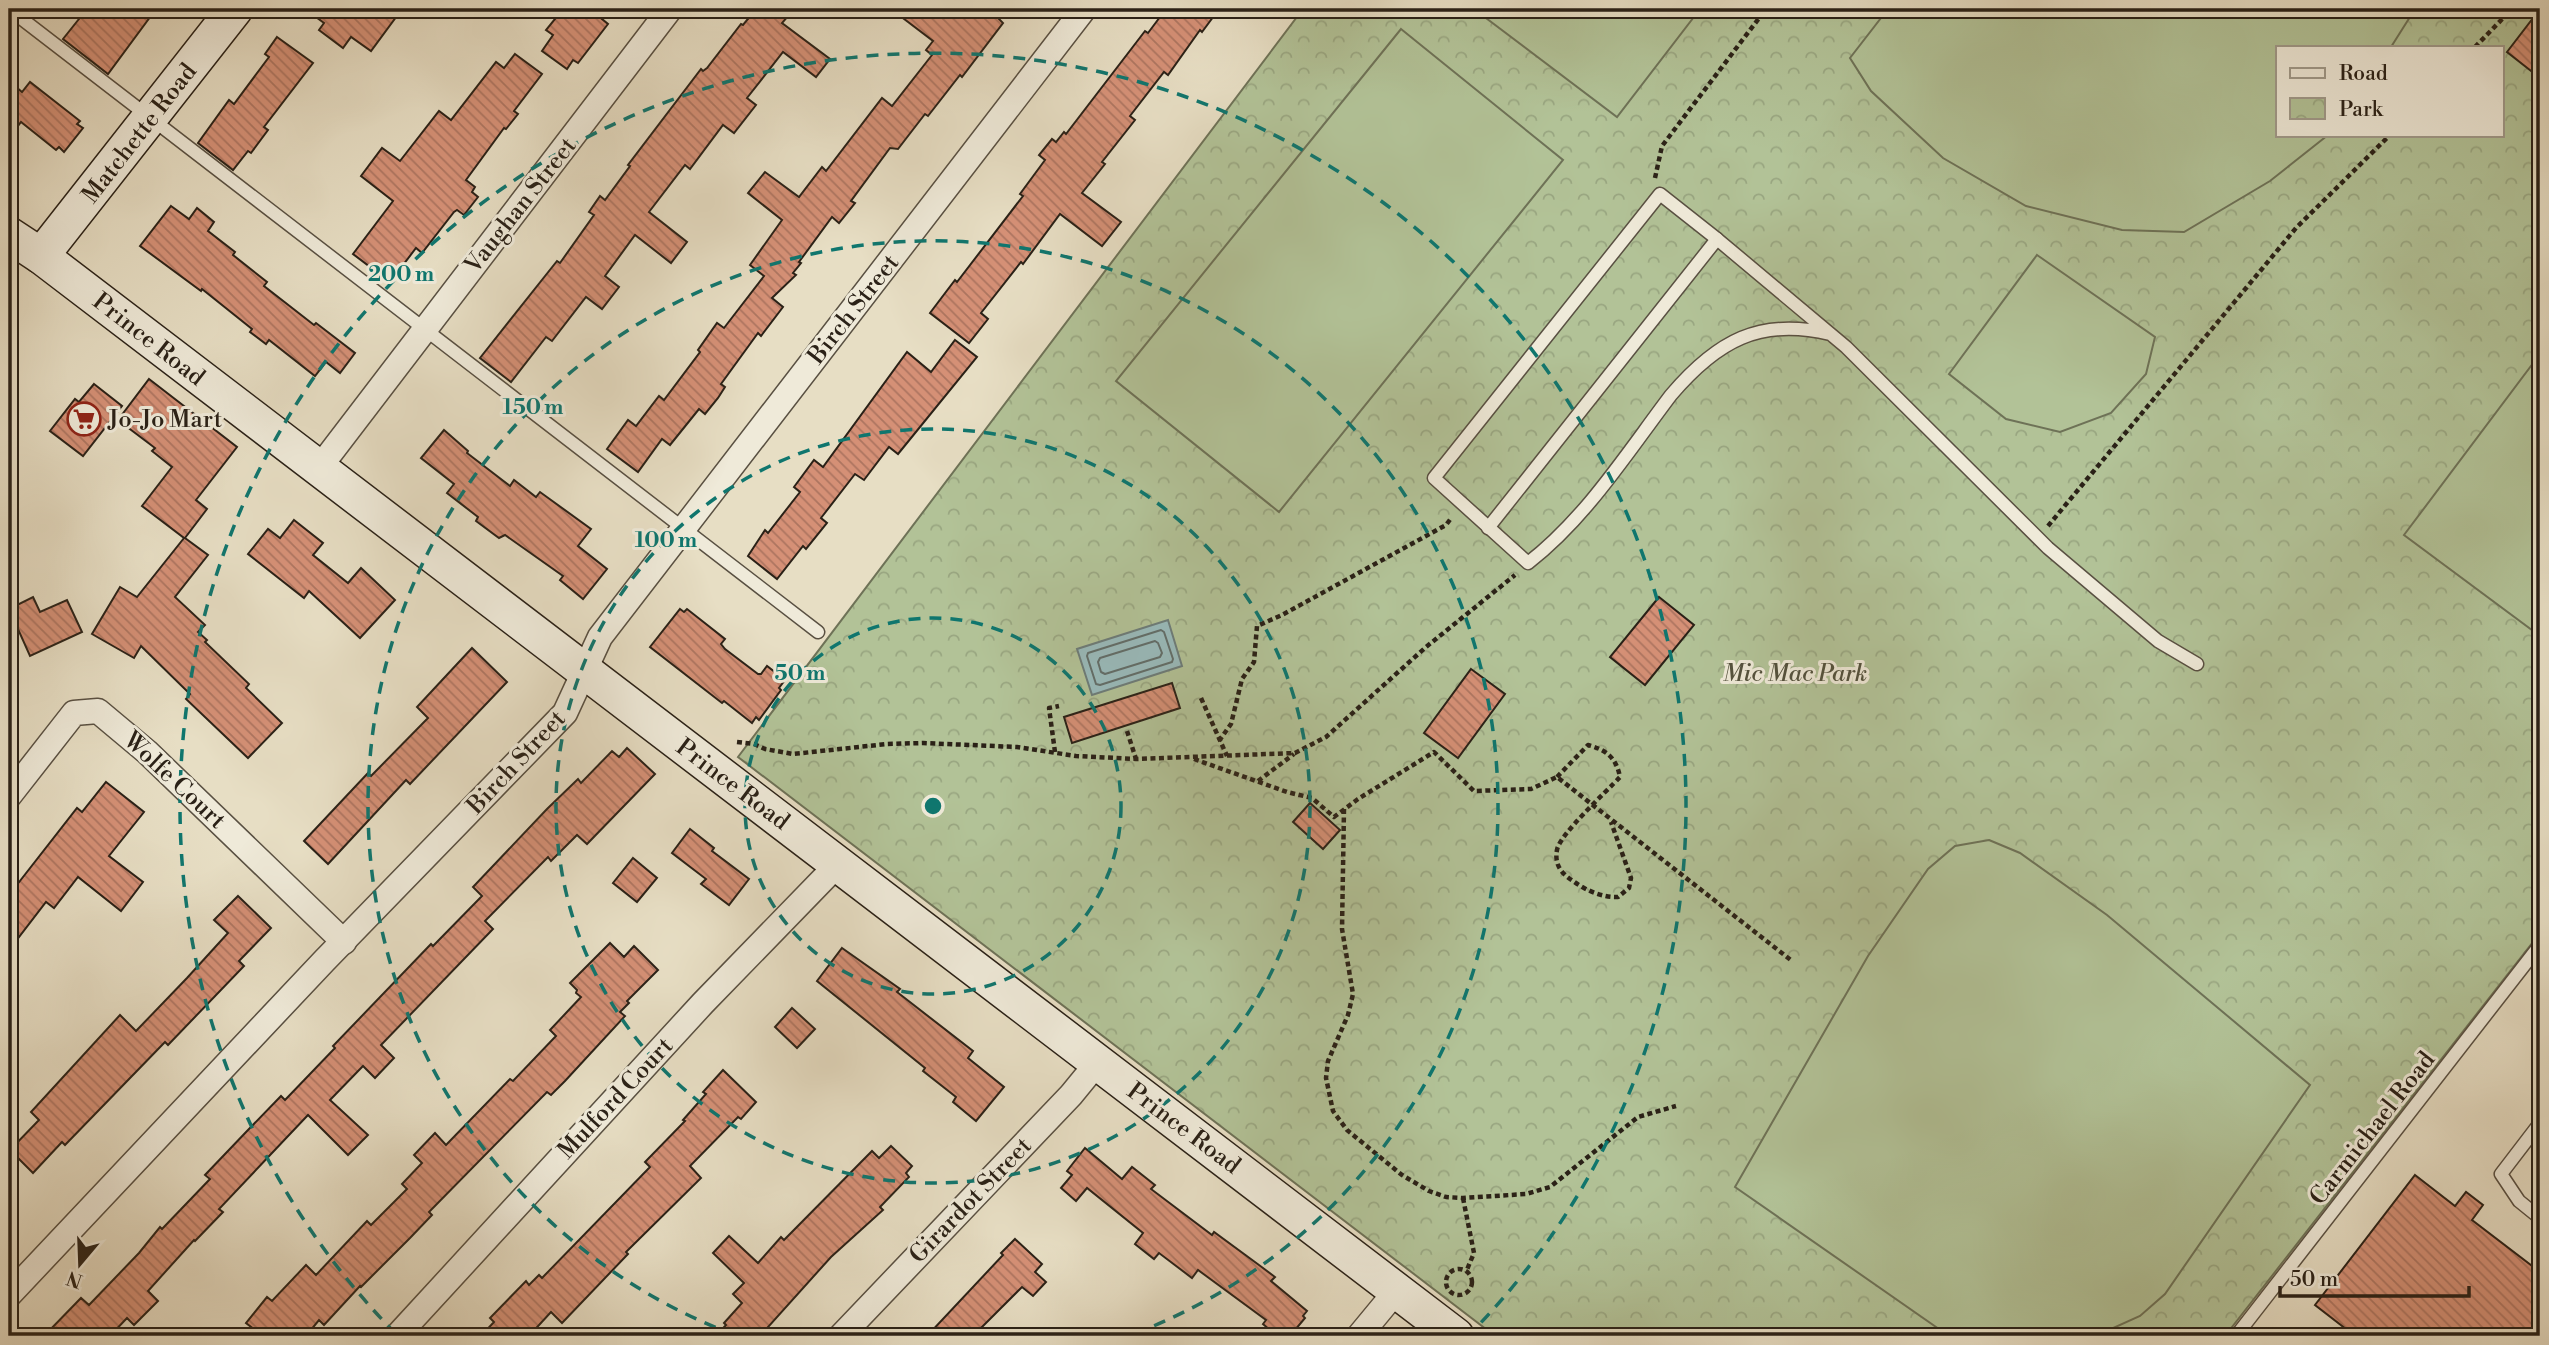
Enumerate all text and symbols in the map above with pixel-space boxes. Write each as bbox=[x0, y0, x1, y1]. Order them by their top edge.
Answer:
legend bbox=[2276, 46, 2504, 136]
street label: Matchette Road bbox=[76, 57, 204, 210]
text: Road bbox=[2339, 61, 2388, 87]
text: Park bbox=[2339, 97, 2384, 123]
street label: Vaughan Street bbox=[458, 131, 583, 280]
street label: Birch Street bbox=[801, 248, 906, 371]
text: 200 m bbox=[368, 262, 434, 288]
street label: Prince Road bbox=[86, 287, 211, 393]
text: 150 m bbox=[503, 395, 563, 421]
supermarket icon: Jo-Jo Mart bbox=[65, 400, 103, 438]
place label: Jo-Jo Mart bbox=[107, 405, 223, 435]
text: 100 m bbox=[635, 528, 697, 554]
park label: Mic Mac Park bbox=[1723, 659, 1867, 689]
text: 50 m bbox=[775, 661, 825, 687]
street label: Birch Street bbox=[460, 704, 573, 822]
street label: Wolfe Court bbox=[116, 725, 232, 836]
street label: Prince Road bbox=[670, 732, 795, 837]
centre of rings bbox=[921, 794, 945, 818]
street label: Mulford Court bbox=[552, 1031, 680, 1166]
street label: Carmichael Road bbox=[2304, 1046, 2442, 1211]
street label: Prince Road bbox=[1121, 1076, 1246, 1181]
street label: Girardot Street bbox=[903, 1131, 1039, 1270]
north arrow bbox=[46, 1230, 116, 1300]
scale bar bbox=[2280, 1254, 2468, 1298]
text: N bbox=[64, 1265, 86, 1293]
text: 50 m bbox=[2290, 1267, 2338, 1293]

